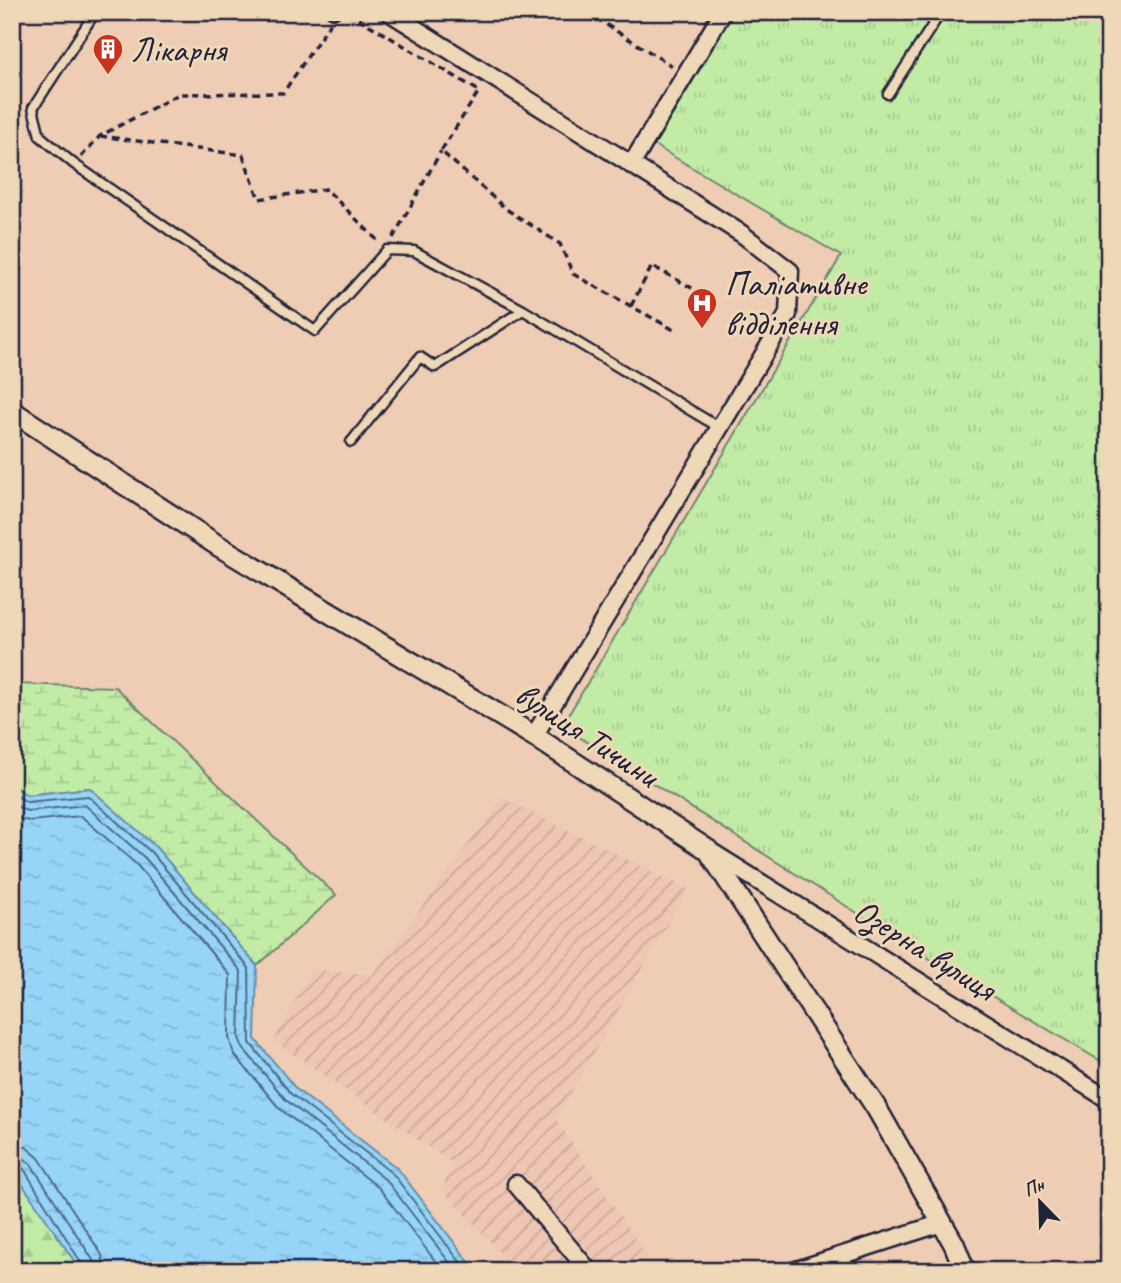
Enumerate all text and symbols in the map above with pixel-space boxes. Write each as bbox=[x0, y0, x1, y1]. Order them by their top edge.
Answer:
place label: Лікарня bbox=[131, 27, 228, 72]
building icon: Лікарня bbox=[91, 32, 125, 76]
place label: Паліативне відділення bbox=[725, 261, 869, 346]
hospital icon: Паліативне відділення bbox=[685, 286, 719, 330]
street label: вулиця Тичини bbox=[507, 672, 670, 799]
street label: Озерна вулиця bbox=[845, 888, 1006, 1012]
north arrow bbox=[1006, 1168, 1076, 1238]
text: Пн bbox=[1020, 1172, 1049, 1202]

